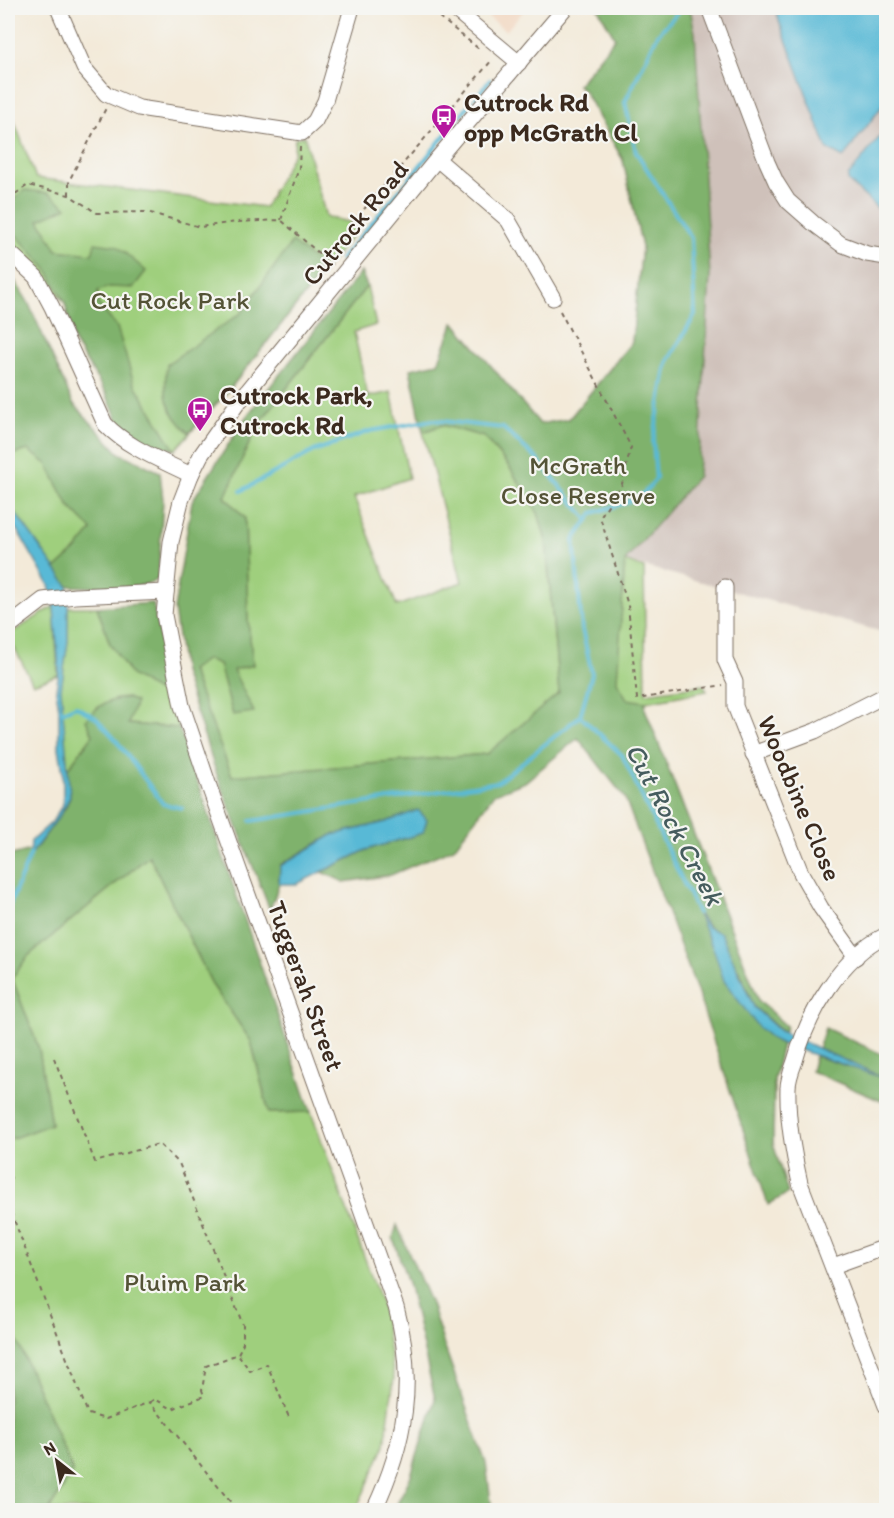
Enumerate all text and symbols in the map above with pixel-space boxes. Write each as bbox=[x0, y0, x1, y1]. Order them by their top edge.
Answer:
place label: Cutrock Rd opp McGrath Cl bbox=[464, 86, 638, 148]
bus stop icon: Cutrock Rd opp McGrath Cl bbox=[429, 102, 459, 140]
street label: Cutrock Road bbox=[295, 154, 415, 292]
park label: Cut Rock Park bbox=[90, 284, 250, 316]
place label: Cutrock Park, Cutrock Rd bbox=[220, 379, 373, 441]
bus stop icon: Cutrock Park, Cutrock Rd bbox=[185, 395, 215, 433]
park label: McGrath Close Reserve bbox=[501, 449, 655, 511]
street label: Woodbine Close bbox=[751, 710, 849, 886]
water label: Cut Rock Creek bbox=[618, 737, 733, 913]
street label: Tuggerah Street bbox=[260, 896, 352, 1076]
park label: Pluim Park bbox=[124, 1266, 247, 1298]
north arrow bbox=[27, 1431, 87, 1491]
text: N bbox=[40, 1438, 59, 1459]

